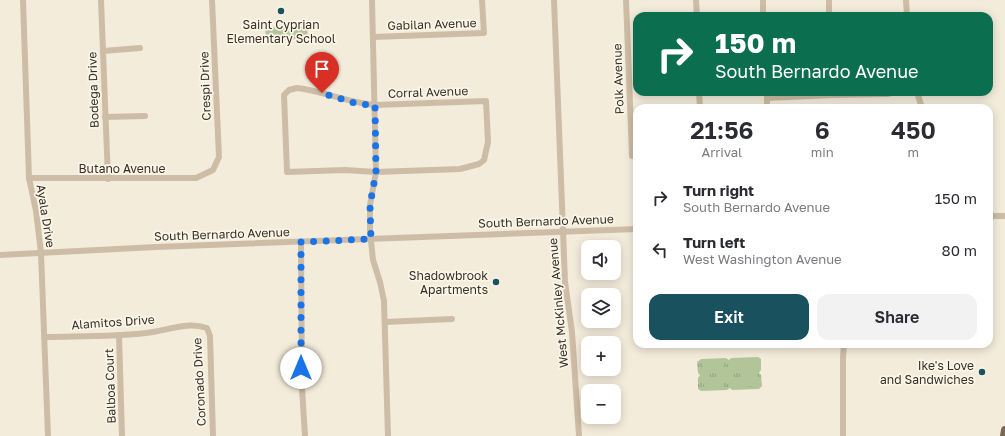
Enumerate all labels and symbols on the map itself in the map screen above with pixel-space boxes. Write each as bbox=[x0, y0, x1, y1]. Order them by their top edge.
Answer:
marker: Saint Cyprian Elementary School bbox=[276, 6, 286, 16]
street label: Gabilan Avenue bbox=[387, 15, 477, 33]
place label: Saint Cyprian Elementary School bbox=[226, 17, 336, 46]
street label: Polk Avenue bbox=[609, 43, 627, 115]
street label: Bodega Drive bbox=[84, 51, 102, 128]
street label: Crespi Drive bbox=[196, 51, 214, 121]
pin bbox=[305, 52, 339, 93]
street label: Corral Avenue bbox=[387, 83, 469, 101]
street label: Butano Avenue bbox=[79, 161, 165, 176]
street label: Ayala Drive bbox=[34, 183, 58, 249]
street label: South Bernardo Avenue bbox=[478, 211, 614, 231]
street label: South Bernardo Avenue bbox=[154, 224, 290, 244]
street label: West McKinley Avenue bbox=[545, 237, 571, 369]
place label: Shadowbrook Apartments bbox=[409, 268, 488, 297]
marker: Shadowbrook Apartments bbox=[491, 277, 501, 287]
street label: Alamitos Drive bbox=[71, 312, 155, 332]
street label: Coronado Drive bbox=[189, 337, 209, 427]
position arrow bbox=[280, 347, 322, 389]
street label: Balboa Court bbox=[101, 348, 119, 424]
place label: Ike's Love and Sandwiches bbox=[880, 358, 974, 387]
marker: Ike's Love and Sandwiches bbox=[977, 367, 987, 377]

